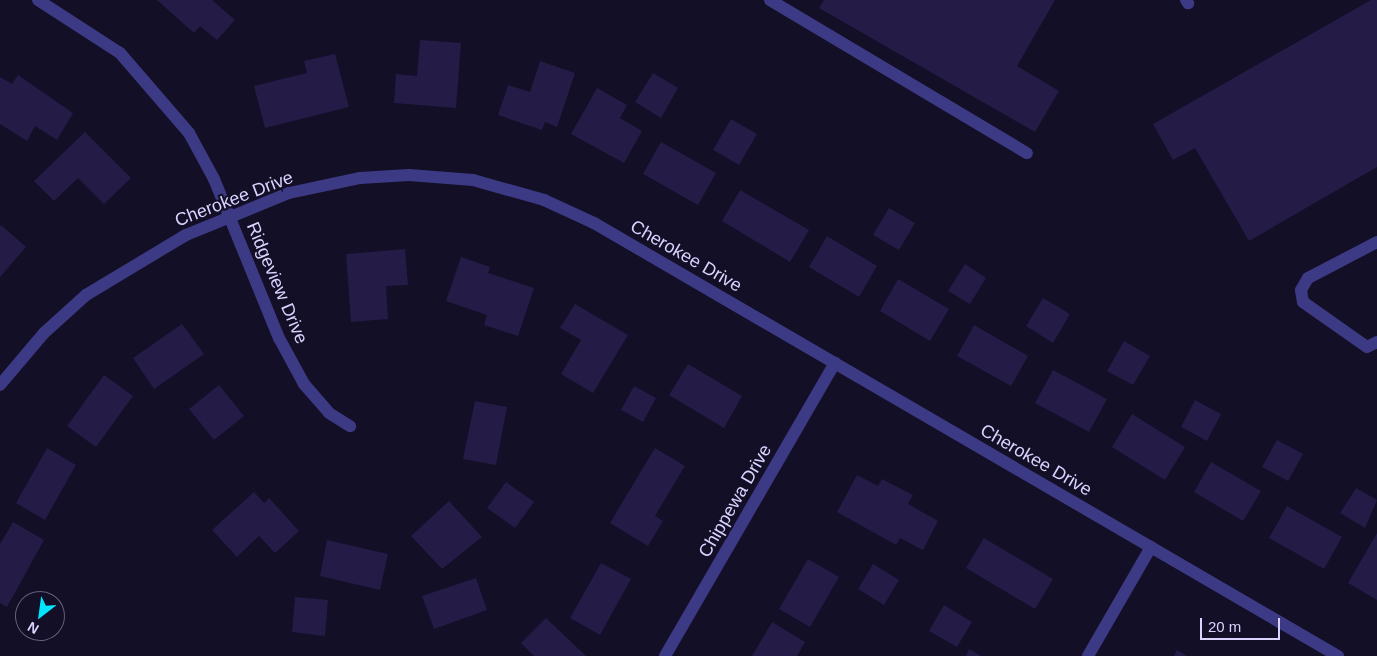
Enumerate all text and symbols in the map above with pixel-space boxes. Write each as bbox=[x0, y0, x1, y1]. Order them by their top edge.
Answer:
street label: Cherokee Drive bbox=[172, 167, 296, 231]
street label: Cherokee Drive bbox=[626, 215, 746, 297]
street label: Ridgeview Drive bbox=[242, 219, 312, 347]
street label: Cherokee Drive bbox=[976, 419, 1096, 501]
street label: Chippewa Drive bbox=[694, 441, 776, 561]
north arrow bbox=[15, 591, 65, 641]
scale bar bbox=[1202, 608, 1282, 640]
text: 20 m bbox=[1208, 618, 1241, 635]
text: N bbox=[25, 619, 41, 638]

